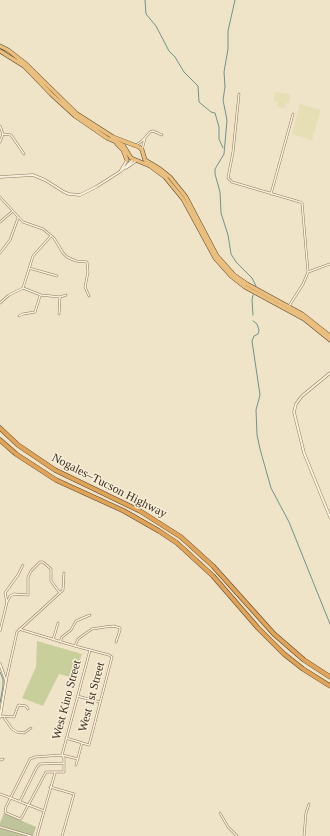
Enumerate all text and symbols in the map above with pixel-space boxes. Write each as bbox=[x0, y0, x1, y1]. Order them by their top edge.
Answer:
street label: Nogales–Tucson Highway bbox=[49, 451, 169, 521]
street label: West Kino Street bbox=[49, 659, 85, 741]
street label: West 1st Street bbox=[76, 661, 108, 733]

